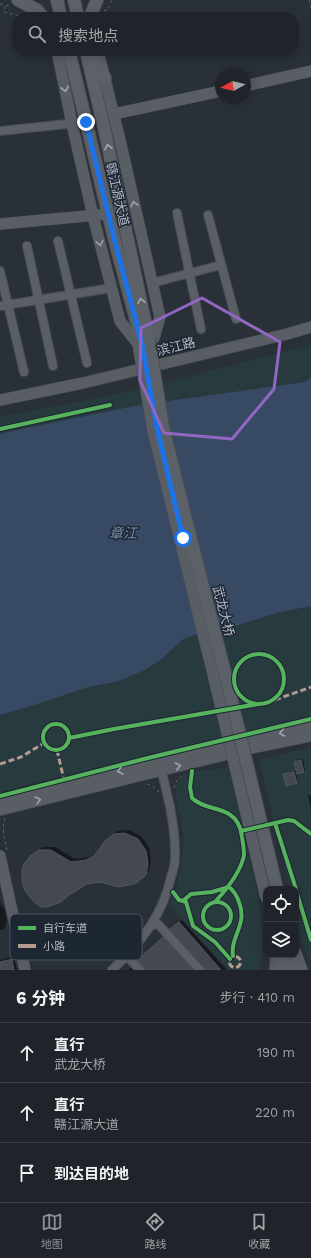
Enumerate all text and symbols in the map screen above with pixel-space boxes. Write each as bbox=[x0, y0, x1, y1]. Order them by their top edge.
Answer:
search box bbox=[12, 12, 299, 56]
icon: search bbox=[26, 23, 48, 45]
text: 搜索地点 bbox=[58, 27, 118, 45]
north arrow bbox=[215, 68, 251, 104]
one-way arrow bbox=[60, 86, 69, 92]
route end bbox=[77, 113, 95, 131]
one-way arrow bbox=[105, 144, 113, 150]
street label: 赣江源大道 bbox=[103, 161, 132, 227]
one-way arrow bbox=[131, 201, 139, 208]
one-way arrow bbox=[96, 240, 104, 246]
one-way arrow bbox=[137, 298, 145, 305]
street label: 滨江路 bbox=[155, 334, 197, 358]
water label: 章江 bbox=[109, 525, 139, 541]
route start bbox=[174, 529, 192, 547]
street label: 武龙大桥 bbox=[210, 584, 237, 638]
one-way arrow bbox=[279, 728, 285, 736]
one-way arrow bbox=[175, 763, 181, 771]
one-way arrow bbox=[117, 766, 123, 774]
one-way arrow bbox=[35, 797, 41, 805]
map controls bbox=[263, 886, 299, 958]
button: locate bbox=[263, 886, 299, 922]
legend bbox=[10, 914, 142, 960]
text: 自行车道 bbox=[43, 922, 87, 935]
button: layers bbox=[263, 922, 299, 958]
text: 小路 bbox=[43, 940, 65, 953]
text: 6 分钟 bbox=[16, 988, 65, 1008]
text: 步行 · 410 m bbox=[219, 990, 295, 1005]
text: 直行 bbox=[54, 1036, 84, 1054]
icon: ahead bbox=[16, 1042, 38, 1064]
text: 190 m bbox=[257, 1045, 295, 1060]
text: 武龙大桥 bbox=[54, 1057, 106, 1072]
text: 直行 bbox=[54, 1096, 84, 1114]
icon: ahead bbox=[16, 1102, 38, 1124]
text: 220 m bbox=[255, 1105, 295, 1120]
text: 赣江源大道 bbox=[54, 1117, 119, 1132]
icon: arrive bbox=[16, 1162, 38, 1184]
text: 到达目的地 bbox=[54, 1165, 129, 1183]
tab: 地图 bbox=[41, 1211, 63, 1251]
tab: 路线 bbox=[144, 1211, 166, 1251]
tab: 收藏 bbox=[248, 1211, 270, 1251]

